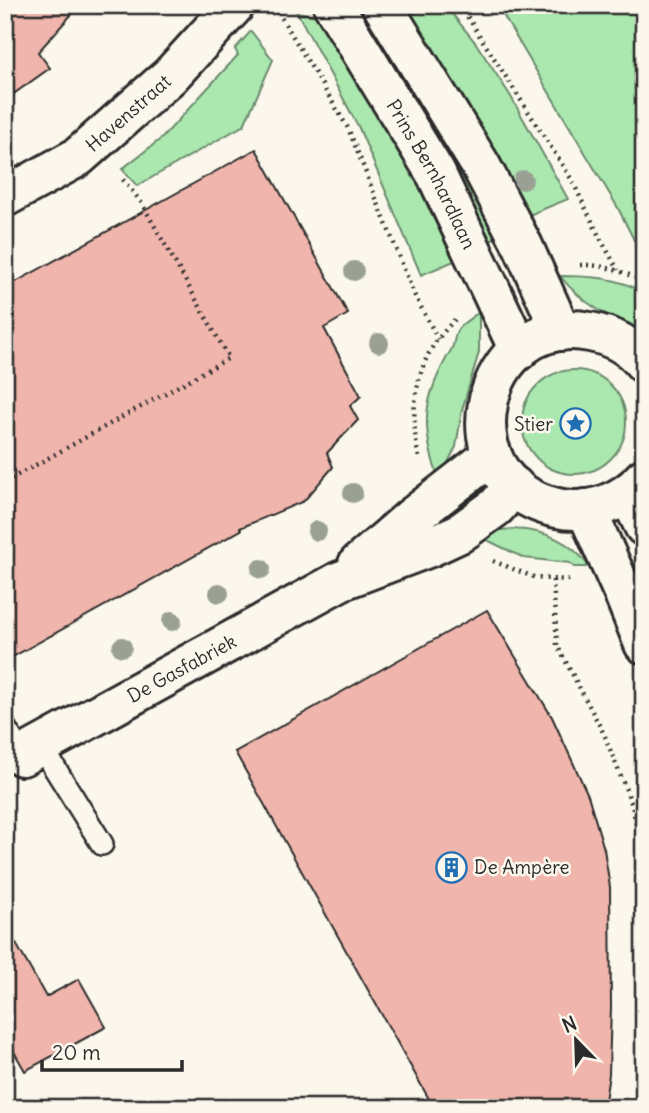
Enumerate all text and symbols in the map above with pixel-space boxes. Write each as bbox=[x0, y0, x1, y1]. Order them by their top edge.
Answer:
street label: Havenstraat bbox=[81, 69, 176, 157]
street label: Prins Bernhardlaan bbox=[381, 95, 482, 253]
place icon: Stier bbox=[559, 407, 593, 441]
place label: Stier bbox=[514, 412, 553, 436]
street label: De Gasfabriek bbox=[123, 628, 240, 708]
building icon: De Ampère bbox=[434, 850, 468, 884]
place label: De Ampère bbox=[474, 855, 570, 879]
north arrow bbox=[540, 1004, 610, 1074]
text: N bbox=[559, 1011, 580, 1038]
scale bar bbox=[42, 1029, 182, 1073]
text: 20 m bbox=[52, 1039, 101, 1066]

